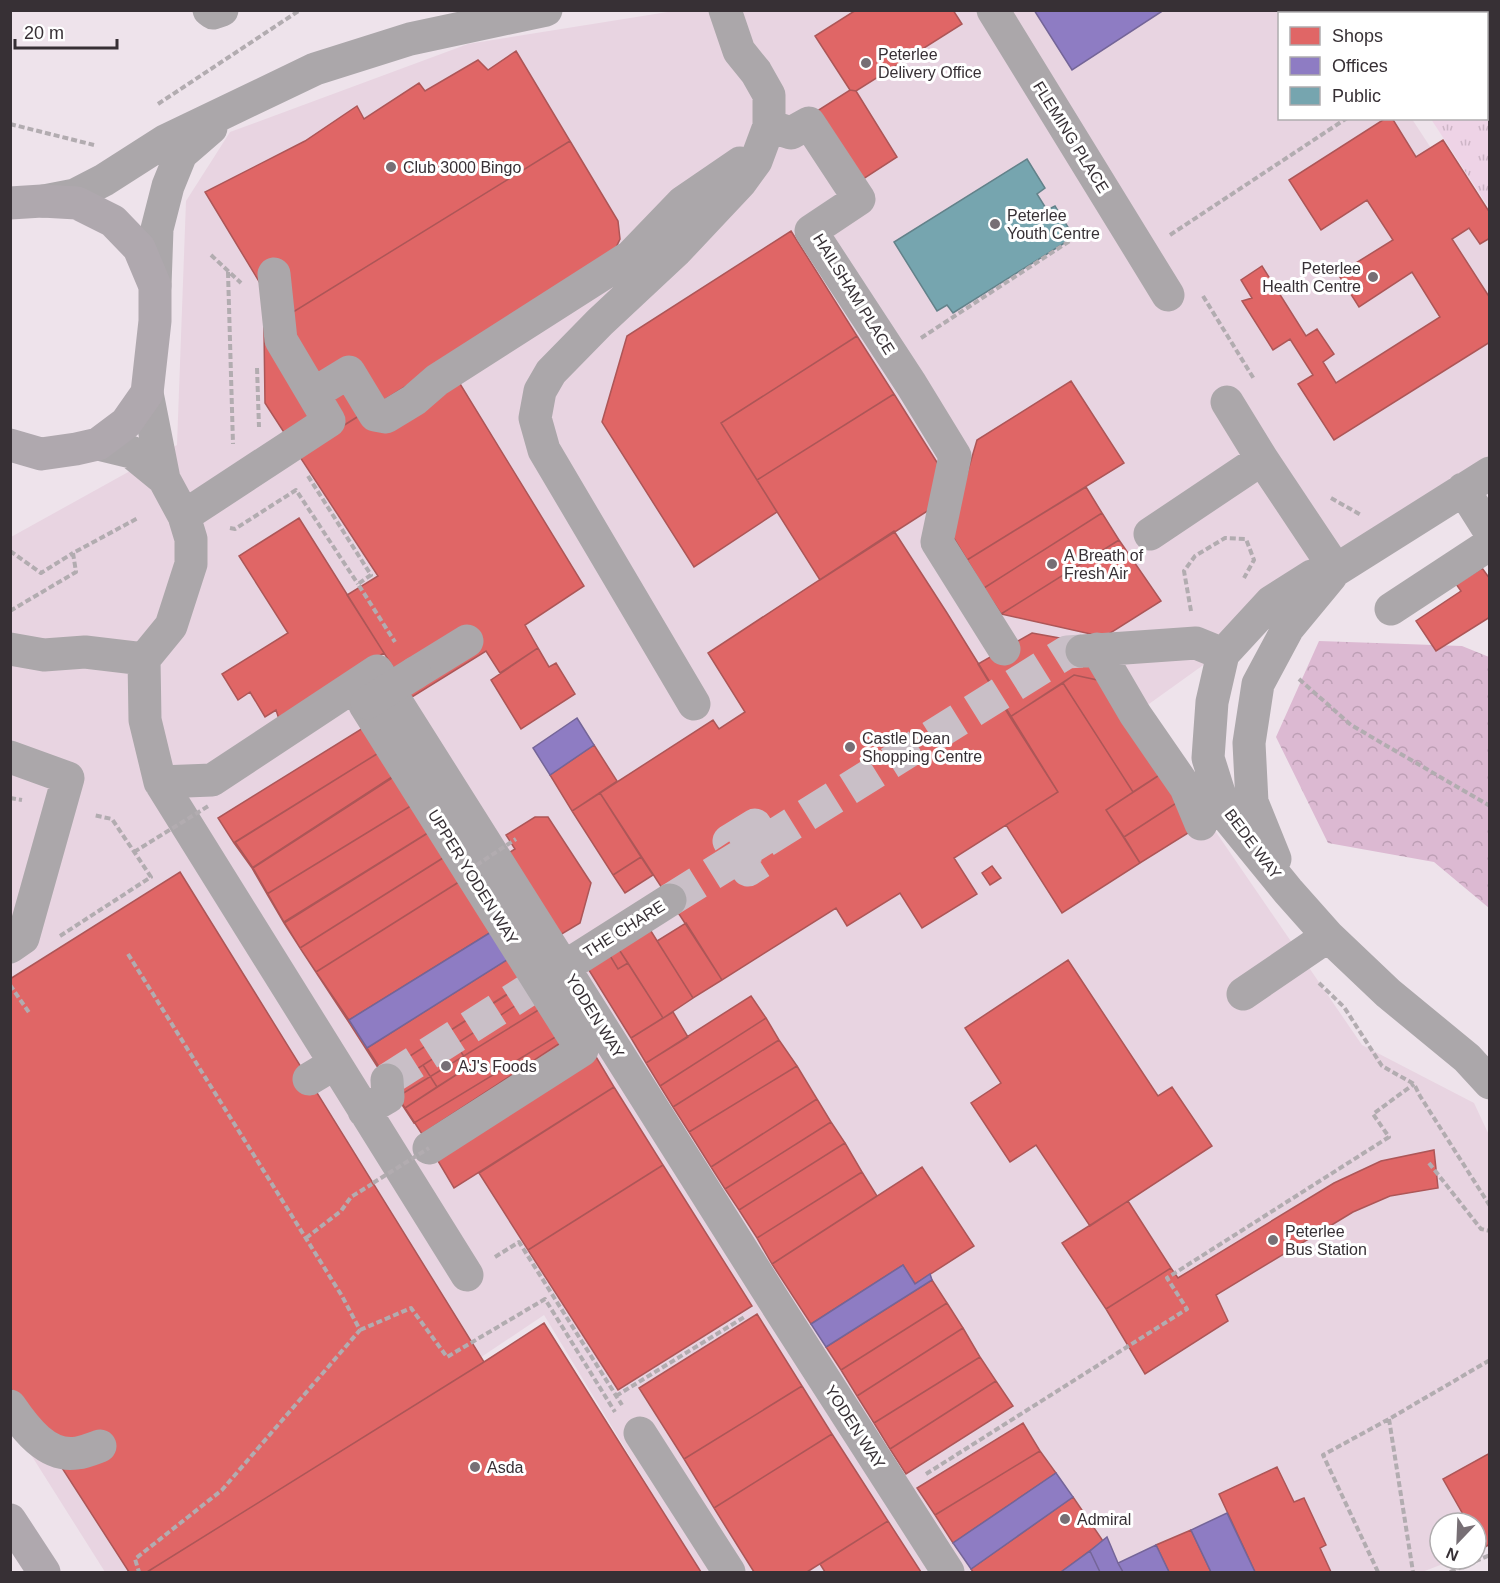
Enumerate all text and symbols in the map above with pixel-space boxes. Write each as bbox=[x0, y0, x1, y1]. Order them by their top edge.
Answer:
scale bar bbox=[15, 12, 117, 50]
legend bbox=[1278, 12, 1488, 120]
text: 20 m bbox=[24, 23, 64, 43]
text: Shops bbox=[1332, 26, 1383, 46]
place label: Peterlee Delivery Office bbox=[878, 46, 982, 81]
marker: Peterlee Delivery Office bbox=[859, 56, 873, 70]
text: Offices bbox=[1332, 56, 1388, 76]
street label: FLEMING PLACE bbox=[1030, 78, 1112, 196]
text: Public bbox=[1332, 86, 1381, 106]
place label: Club 3000 Bingo bbox=[403, 159, 521, 176]
marker: Club 3000 Bingo bbox=[384, 160, 398, 174]
place label: Peterlee Youth Centre bbox=[1007, 207, 1100, 242]
marker: Peterlee Youth Centre bbox=[988, 217, 1002, 231]
street label: HAILSHAM PLACE bbox=[810, 231, 898, 357]
place label: Peterlee Health Centre bbox=[1262, 260, 1361, 295]
marker: Peterlee Health Centre bbox=[1366, 270, 1380, 284]
place label: A Breath of Fresh Air bbox=[1064, 547, 1144, 582]
marker: A Breath of Fresh Air bbox=[1045, 557, 1059, 571]
place label: Castle Dean Shopping Centre bbox=[862, 730, 982, 765]
marker: Castle Dean Shopping Centre bbox=[843, 740, 857, 754]
street label: BEDE WAY bbox=[1221, 806, 1285, 882]
street label: UPPER YODEN WAY bbox=[425, 807, 522, 948]
street label: THE CHARE bbox=[580, 897, 668, 961]
street label: YODEN WAY bbox=[562, 971, 628, 1061]
place label: AJ's Foods bbox=[458, 1058, 537, 1075]
marker: AJ's Foods bbox=[439, 1059, 453, 1073]
place label: Peterlee Bus Station bbox=[1285, 1223, 1367, 1258]
marker: Peterlee Bus Station bbox=[1266, 1233, 1280, 1247]
street label: YODEN WAY bbox=[822, 1382, 888, 1472]
place label: Asda bbox=[487, 1459, 524, 1476]
marker: Asda bbox=[468, 1460, 482, 1474]
place label: Admiral bbox=[1077, 1511, 1131, 1528]
north arrow bbox=[1428, 1511, 1488, 1571]
marker: Admiral bbox=[1058, 1512, 1072, 1526]
text: N bbox=[1444, 1544, 1461, 1564]

